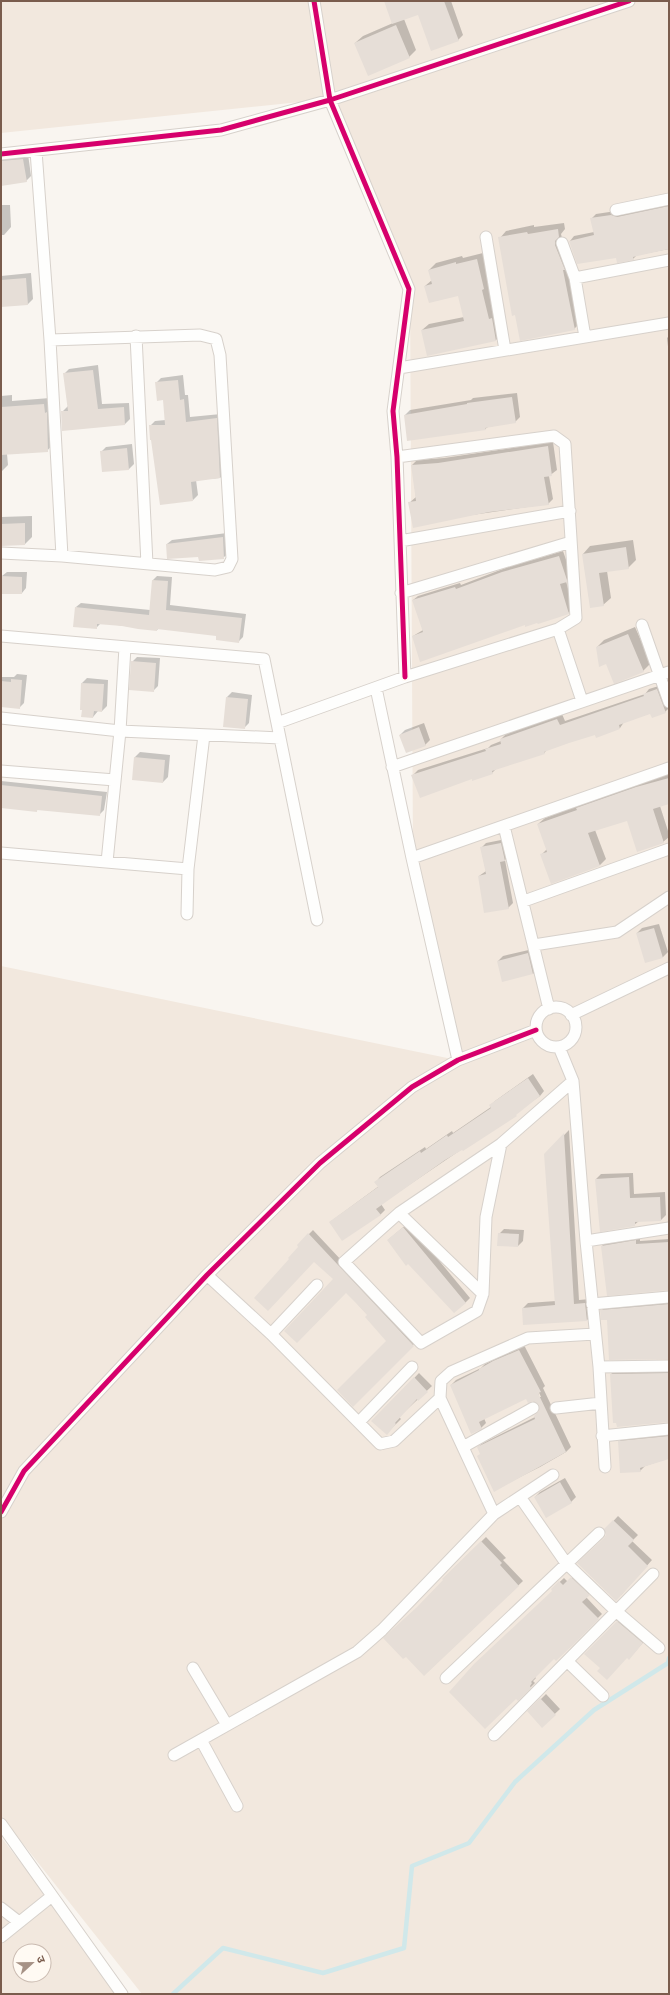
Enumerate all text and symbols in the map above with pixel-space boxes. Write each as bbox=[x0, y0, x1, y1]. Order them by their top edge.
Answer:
north arrow bbox=[12, 1943, 52, 1983]
text: उ bbox=[34, 1954, 49, 1965]

